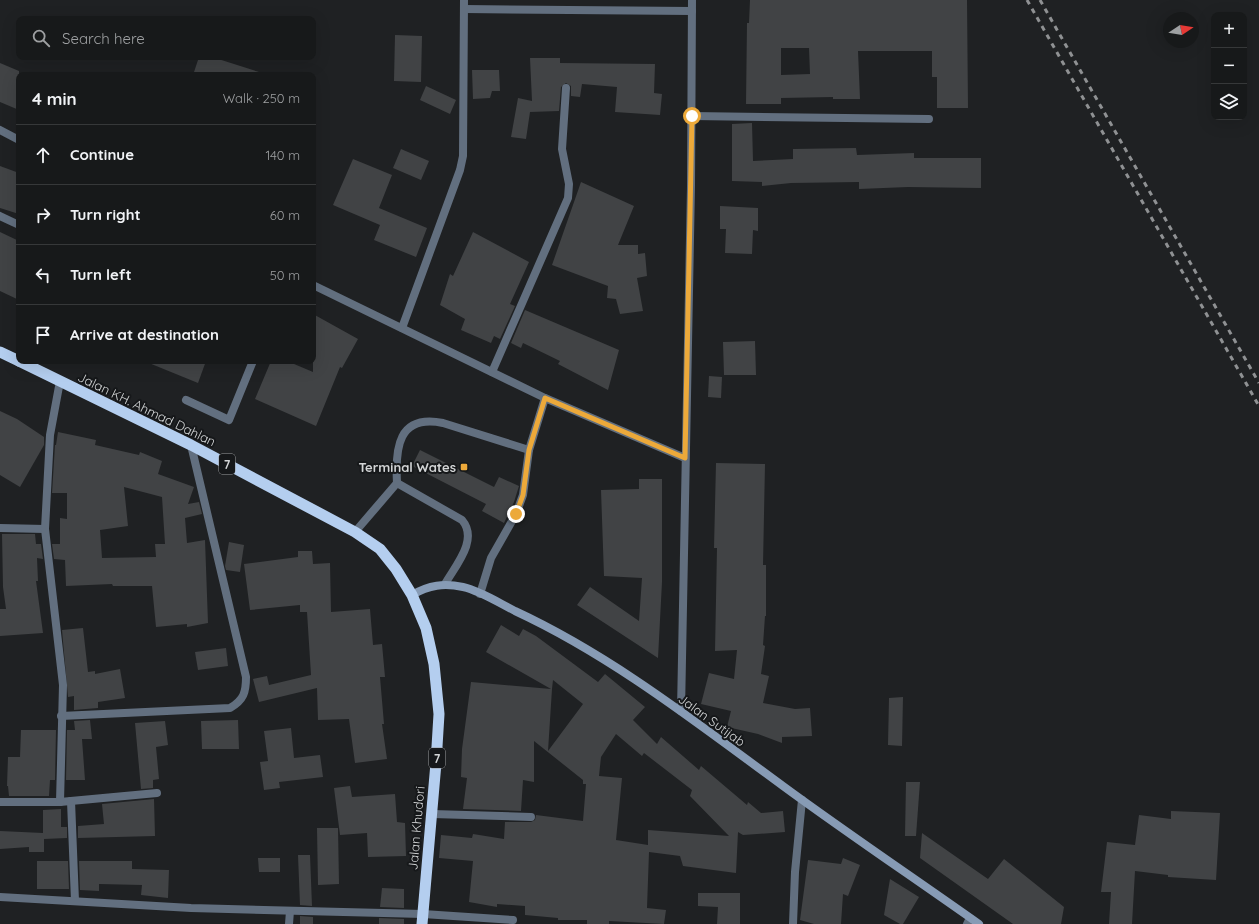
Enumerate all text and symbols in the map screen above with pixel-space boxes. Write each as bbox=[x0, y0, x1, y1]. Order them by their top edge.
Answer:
north arrow bbox=[1163, 12, 1199, 48]
map controls bbox=[1211, 12, 1247, 120]
button: + bbox=[1211, 12, 1247, 48]
search box bbox=[16, 16, 316, 60]
icon: search bbox=[30, 27, 52, 49]
text: Search here bbox=[62, 29, 145, 48]
button: − bbox=[1211, 48, 1247, 84]
button: layers bbox=[1211, 84, 1247, 120]
text: 4 min bbox=[32, 88, 77, 109]
text: Walk · 250 m bbox=[223, 90, 300, 106]
route start bbox=[683, 107, 701, 125]
icon: ahead bbox=[32, 144, 54, 166]
text: Continue bbox=[70, 145, 134, 164]
text: 140 m bbox=[265, 147, 300, 163]
icon: right bbox=[32, 204, 54, 226]
text: Turn right bbox=[70, 205, 141, 224]
text: 60 m bbox=[270, 207, 300, 223]
icon: left bbox=[32, 264, 54, 286]
text: Turn left bbox=[70, 265, 132, 284]
text: 50 m bbox=[270, 267, 300, 283]
icon: arrive bbox=[32, 324, 54, 346]
text: Arrive at destination bbox=[70, 325, 219, 344]
street label: Jalan KH. Ahmad Dahlan bbox=[76, 369, 218, 449]
road number: 7 bbox=[219, 454, 235, 474]
place label: Terminal Wates bbox=[358, 459, 456, 475]
marker: Terminal Wates bbox=[459, 462, 469, 472]
route end bbox=[507, 505, 525, 523]
street label: Jalan Sutijab bbox=[676, 690, 749, 750]
road number: 7 bbox=[429, 748, 445, 768]
street label: Jalan Khudori bbox=[404, 785, 428, 871]

